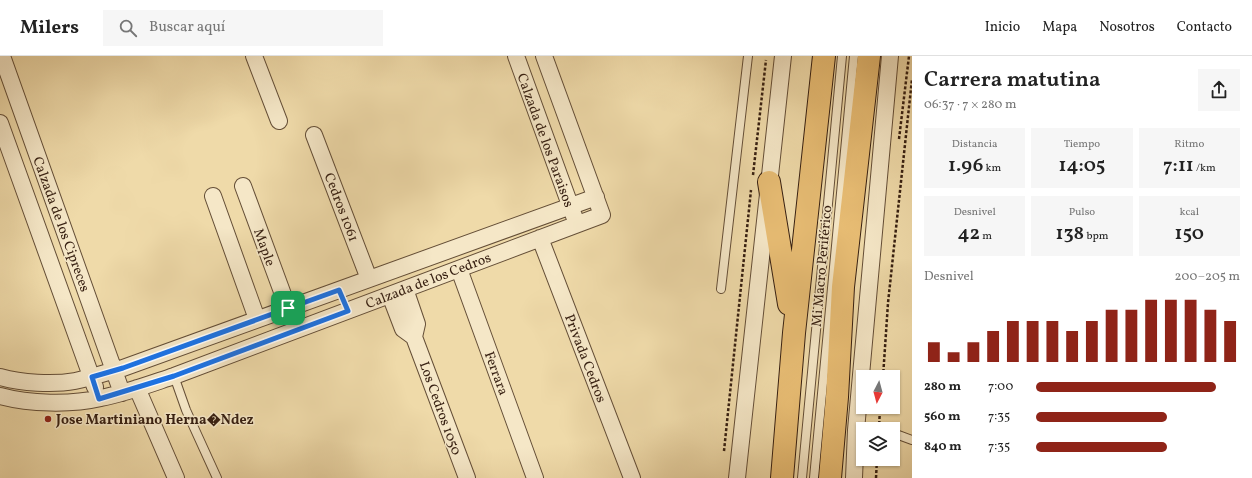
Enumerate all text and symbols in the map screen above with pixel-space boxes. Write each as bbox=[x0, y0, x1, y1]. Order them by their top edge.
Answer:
search box bbox=[103, 10, 383, 46]
text: Milers bbox=[20, 15, 79, 41]
icon: search bbox=[117, 17, 139, 39]
text: Buscar aquí bbox=[149, 17, 225, 38]
text: Inicio bbox=[985, 18, 1020, 37]
text: Mapa bbox=[1042, 18, 1077, 37]
text: Nosotros bbox=[1099, 18, 1155, 37]
text: Contacto bbox=[1177, 18, 1232, 37]
text: Carrera matutina bbox=[924, 65, 1101, 96]
button: share bbox=[1198, 69, 1240, 111]
street label: Calzada de los Paraisos bbox=[511, 71, 578, 210]
text: 06:37 · 7 × 280 m bbox=[924, 96, 1017, 114]
text: Distancia bbox=[952, 137, 998, 152]
text: Tiempo bbox=[1064, 137, 1100, 152]
text: Ritmo bbox=[1174, 137, 1204, 152]
text: 1.96 bbox=[948, 152, 983, 180]
text: 14:05 bbox=[1059, 152, 1105, 180]
text: 7:11 bbox=[1163, 152, 1194, 180]
street label: Calzada de los Cipreces bbox=[27, 154, 94, 295]
text: km bbox=[983, 161, 1001, 176]
text: /km bbox=[1194, 161, 1216, 176]
street label: Cedros 1061 bbox=[319, 170, 362, 245]
street label: Mi Macro Periférico bbox=[808, 204, 837, 328]
text: Desnivel bbox=[954, 205, 996, 220]
text: Pulso bbox=[1069, 205, 1095, 220]
text: kcal bbox=[1180, 205, 1199, 220]
text: 42 bbox=[957, 220, 980, 248]
text: 138 bbox=[1055, 220, 1084, 248]
text: 150 bbox=[1175, 220, 1204, 248]
street label: Maple bbox=[248, 226, 279, 269]
text: m bbox=[980, 229, 992, 244]
text: bpm bbox=[1084, 229, 1109, 244]
street label: Calzada de los Cedros bbox=[363, 249, 494, 314]
text: Desnivel bbox=[924, 268, 974, 286]
text: 200–205 m bbox=[1175, 268, 1240, 286]
pin bbox=[271, 291, 305, 325]
icon: arrive bbox=[277, 297, 299, 319]
street label: Privada Cedros bbox=[559, 312, 610, 405]
street label: Ferrara bbox=[479, 349, 512, 398]
street label: Los Cedros 1050 bbox=[414, 359, 465, 458]
north arrow bbox=[856, 370, 900, 414]
map controls bbox=[856, 370, 900, 466]
text: 280 m bbox=[924, 378, 961, 396]
text: 7:00 bbox=[988, 378, 1013, 396]
text: 560 m bbox=[924, 408, 961, 426]
text: 7:35 bbox=[988, 408, 1010, 426]
place label: Jose Martiniano Herna�Ndez bbox=[55, 411, 254, 430]
marker: Jose Martiniano Herna�Ndez bbox=[43, 414, 53, 424]
button: layers bbox=[856, 422, 900, 466]
text: 840 m bbox=[924, 438, 962, 456]
text: 7:35 bbox=[988, 438, 1010, 456]

